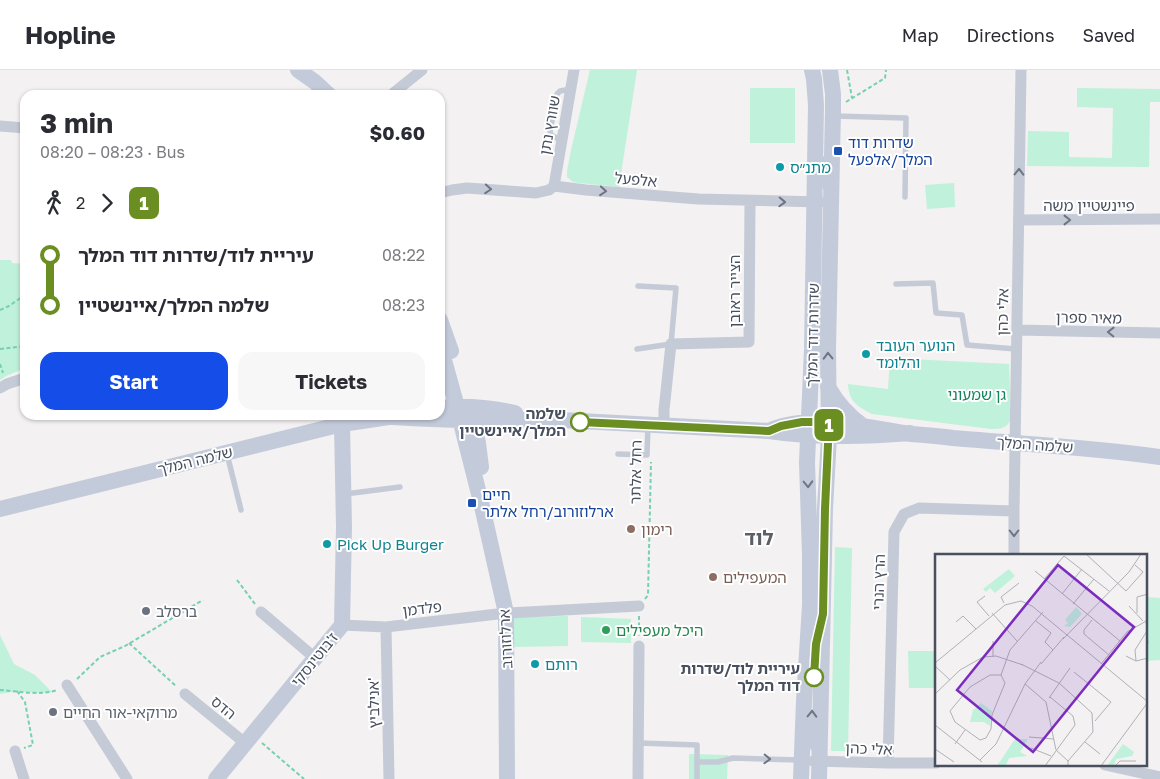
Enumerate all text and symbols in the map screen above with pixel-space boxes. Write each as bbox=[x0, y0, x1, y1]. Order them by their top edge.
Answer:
text: Hopline bbox=[25, 20, 116, 49]
text: Map bbox=[902, 24, 938, 46]
text: Directions bbox=[966, 24, 1054, 46]
text: Saved bbox=[1082, 24, 1135, 46]
street label: שוורץ נתן bbox=[535, 94, 563, 156]
text: 3 min bbox=[40, 106, 113, 139]
text: $0.60 bbox=[369, 121, 425, 144]
place label: שדרות דוד המלך/אלפעל bbox=[848, 133, 933, 168]
text: 08:20 – 08:23 · Bus bbox=[40, 142, 185, 162]
marker: שדרות דוד המלך/אלפעל bbox=[832, 145, 844, 157]
place label: מתנ״ס bbox=[790, 158, 831, 176]
marker: מתנ״ס bbox=[774, 161, 786, 173]
one-way arrow bbox=[1014, 167, 1024, 175]
street label: אלפעל bbox=[614, 168, 658, 190]
one-way arrow bbox=[484, 184, 492, 195]
one-way arrow bbox=[599, 186, 607, 197]
icon: walk bbox=[40, 189, 68, 217]
icon: forward bbox=[93, 189, 121, 217]
text: 1 bbox=[139, 192, 149, 214]
text: 2 bbox=[76, 193, 85, 213]
street label: פיינשטיין משה bbox=[1043, 196, 1135, 214]
one-way arrow bbox=[779, 197, 787, 207]
one-way arrow bbox=[1064, 215, 1072, 225]
text: עיריית לוד/שדרות דוד המלך bbox=[78, 243, 314, 266]
text: 08:22 bbox=[382, 245, 425, 265]
street label: הצייר ראובן bbox=[725, 255, 743, 327]
street label: שדרות דוד המלך bbox=[802, 283, 822, 387]
street label: אלי כהן bbox=[993, 288, 1011, 336]
text: שלמה המלך/איינשטיין bbox=[78, 293, 269, 316]
text: 08:23 bbox=[382, 295, 425, 315]
street label: מאיר ספרן bbox=[1056, 307, 1122, 327]
one-way arrow bbox=[1107, 327, 1115, 338]
place label: הנוער העובד והלומד bbox=[876, 336, 955, 371]
marker: הנוער העובד והלומד bbox=[860, 348, 872, 360]
button: Start bbox=[40, 352, 228, 410]
button: Tickets bbox=[238, 352, 425, 410]
one-way arrow bbox=[823, 352, 833, 360]
park label: גן שמעוני bbox=[948, 385, 1007, 403]
place label: שלמה המלך/איינשטיין bbox=[459, 404, 566, 439]
line badge: 1 bbox=[813, 409, 845, 441]
marker: שלמה המלך/איינשטיין bbox=[570, 412, 590, 432]
text: 1 bbox=[824, 414, 834, 436]
street label: שלמה המלך bbox=[996, 432, 1074, 456]
street label: רחל אלתר bbox=[625, 440, 645, 504]
street label: שלמה המלך bbox=[156, 442, 234, 478]
one-way arrow bbox=[802, 480, 813, 488]
place label: חיים ארלוזורוב/רחל אלתר bbox=[482, 485, 614, 520]
marker: חיים ארלוזורוב/רחל אלתר bbox=[466, 497, 478, 509]
place label: רימון bbox=[641, 520, 673, 538]
marker: רימון bbox=[625, 523, 637, 535]
district label: לוד bbox=[744, 525, 774, 549]
one-way arrow bbox=[1009, 530, 1019, 537]
place label: Pick Up Burger bbox=[337, 535, 444, 553]
marker: Pick Up Burger bbox=[321, 538, 333, 550]
street label: הרץ הנרי bbox=[868, 554, 888, 610]
inset map bbox=[935, 554, 1148, 766]
place label: המעפילים bbox=[723, 568, 787, 586]
marker: המעפילים bbox=[707, 571, 719, 583]
street label: פלדמן bbox=[401, 597, 443, 619]
place label: ברסלב bbox=[156, 602, 198, 620]
marker: ברסלב bbox=[140, 605, 152, 617]
street label: ארלוזורוב bbox=[494, 609, 516, 669]
place label: היכל מעפילים bbox=[616, 621, 703, 639]
marker: היכל מעפילים bbox=[600, 624, 612, 636]
street label: ז'בוטינסקי bbox=[287, 628, 341, 690]
place label: רותם bbox=[545, 655, 578, 673]
marker: רותם bbox=[529, 658, 541, 670]
place label: עיריית לוד/שדרות דוד המלך bbox=[680, 659, 800, 694]
marker: עיריית לוד/שדרות דוד המלך bbox=[804, 667, 824, 687]
street label: אנילביץ' bbox=[364, 677, 382, 729]
street label: הדס bbox=[208, 692, 240, 722]
place label: מרוקאי-אור החיים bbox=[63, 703, 177, 721]
marker: מרוקאי-אור החיים bbox=[47, 706, 59, 718]
one-way arrow bbox=[807, 710, 818, 718]
street label: אלי כהן bbox=[845, 738, 893, 758]
one-way arrow bbox=[764, 754, 772, 765]

